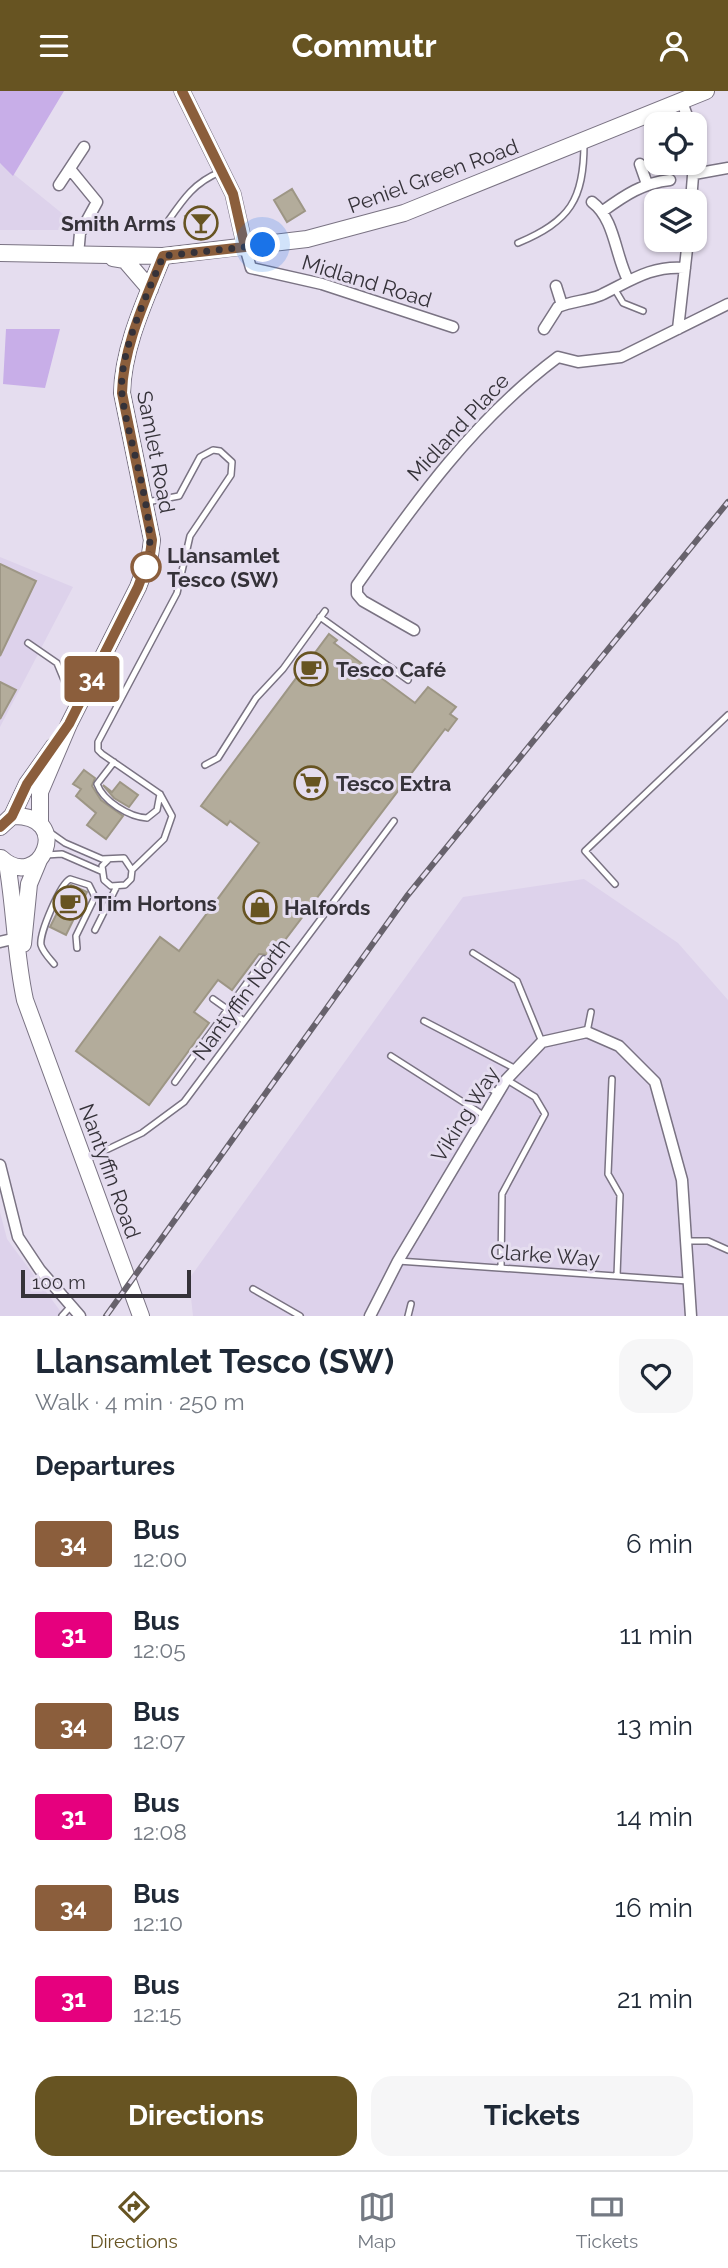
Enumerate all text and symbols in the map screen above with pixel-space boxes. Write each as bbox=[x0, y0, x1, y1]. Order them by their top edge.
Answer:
icon: menu bbox=[35, 27, 73, 65]
text: Commutr bbox=[291, 27, 437, 64]
icon: person bbox=[655, 27, 693, 65]
map controls bbox=[644, 112, 707, 252]
button: locate bbox=[644, 112, 707, 175]
street label: Peniel Green Road bbox=[344, 134, 522, 218]
button: layers bbox=[644, 189, 707, 252]
bar icon: Smith Arms bbox=[182, 204, 220, 242]
place label: Smith Arms bbox=[61, 211, 176, 236]
your location bbox=[245, 227, 280, 262]
street label: Midland Road bbox=[299, 249, 435, 313]
street label: Midland Place bbox=[402, 368, 514, 486]
street label: Samlet Road bbox=[132, 389, 180, 515]
place label: Llansamlet Tesco (SW) bbox=[167, 543, 280, 592]
marker: Llansamlet Tesco (SW) bbox=[131, 552, 161, 582]
cafe icon: Tesco Café bbox=[292, 650, 330, 688]
line badge: 34 bbox=[60, 656, 124, 702]
place label: Tesco Café bbox=[336, 657, 446, 682]
text: 34 bbox=[78, 664, 106, 693]
supermarket icon: Tesco Extra bbox=[292, 764, 330, 802]
place label: Tesco Extra bbox=[336, 771, 451, 796]
cafe icon: Tim Hortons bbox=[51, 884, 89, 922]
shop icon: Halfords bbox=[241, 888, 279, 926]
place label: Tim Hortons bbox=[94, 891, 217, 916]
place label: Halfords bbox=[284, 895, 370, 920]
street label: Nantyffin North bbox=[187, 933, 295, 1065]
street label: Viking Way bbox=[426, 1062, 504, 1166]
street label: Nantyffin Road bbox=[74, 1100, 146, 1242]
street label: Clarke Way bbox=[489, 1239, 601, 1271]
scale bar bbox=[21, 1267, 191, 1299]
text: 100 m bbox=[32, 1271, 86, 1293]
button: heart bbox=[619, 1339, 693, 1413]
text: Llansamlet Tesco (SW) bbox=[35, 1342, 394, 1381]
text: Walk · 4 min · 250 m bbox=[35, 1388, 245, 1415]
text: Departures bbox=[35, 1451, 175, 1481]
text: Bus bbox=[133, 1515, 180, 1545]
text: 34 bbox=[60, 1529, 87, 1558]
text: 6 min bbox=[626, 1529, 693, 1559]
text: 12:00 bbox=[133, 1545, 187, 1572]
text: Bus bbox=[133, 1606, 180, 1636]
text: 31 bbox=[61, 1620, 86, 1649]
text: 11 min bbox=[619, 1620, 693, 1650]
text: 12:05 bbox=[133, 1636, 186, 1663]
text: Bus bbox=[133, 1697, 180, 1727]
text: 34 bbox=[60, 1711, 87, 1740]
text: 13 min bbox=[617, 1711, 693, 1741]
text: 12:07 bbox=[133, 1727, 185, 1754]
text: Bus bbox=[133, 1788, 180, 1818]
text: 31 bbox=[61, 1802, 86, 1831]
text: 14 min bbox=[616, 1802, 693, 1832]
text: 12:08 bbox=[133, 1818, 187, 1845]
text: Bus bbox=[133, 1879, 180, 1909]
text: 34 bbox=[60, 1893, 87, 1922]
text: 16 min bbox=[615, 1893, 693, 1923]
text: 12:10 bbox=[133, 1909, 183, 1936]
text: Bus bbox=[133, 1970, 180, 2000]
text: 31 bbox=[61, 1984, 86, 2013]
text: 21 min bbox=[617, 1984, 693, 2014]
text: 12:15 bbox=[133, 2000, 182, 2027]
button: Directions bbox=[35, 2076, 357, 2156]
button: Tickets bbox=[371, 2076, 693, 2156]
tab: Directions bbox=[90, 2188, 178, 2252]
tab: Map bbox=[357, 2188, 396, 2252]
tab: Tickets bbox=[576, 2188, 638, 2252]

